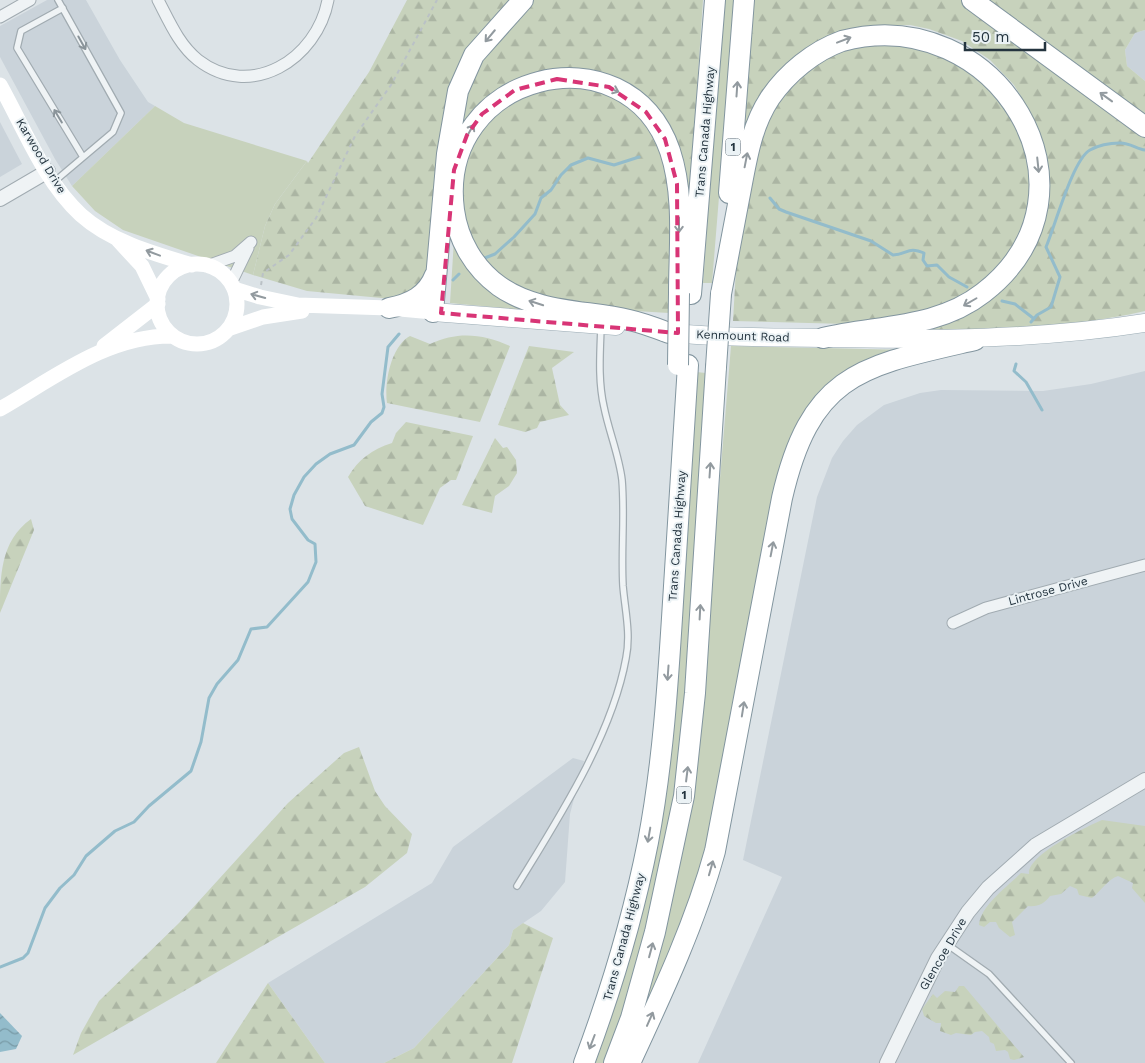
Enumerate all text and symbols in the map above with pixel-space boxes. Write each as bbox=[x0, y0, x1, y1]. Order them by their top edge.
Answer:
scale bar bbox=[965, 20, 1045, 52]
text: 50 m bbox=[972, 28, 1009, 46]
one-way arrow bbox=[484, 29, 495, 42]
one-way arrow bbox=[77, 35, 87, 50]
one-way arrow bbox=[836, 35, 851, 44]
street label: Trans Canada Highway bbox=[692, 65, 718, 198]
one-way arrow bbox=[733, 81, 742, 97]
one-way arrow bbox=[604, 84, 619, 94]
one-way arrow bbox=[1100, 92, 1113, 103]
one-way arrow bbox=[52, 109, 62, 123]
street label: Karwood Drive bbox=[13, 116, 69, 196]
one-way arrow bbox=[465, 123, 475, 138]
road number: 1 bbox=[726, 138, 740, 156]
one-way arrow bbox=[742, 153, 752, 169]
one-way arrow bbox=[1034, 156, 1043, 172]
one-way arrow bbox=[674, 216, 684, 233]
one-way arrow bbox=[146, 247, 161, 256]
one-way arrow bbox=[251, 291, 267, 301]
one-way arrow bbox=[963, 297, 977, 307]
one-way arrow bbox=[529, 298, 545, 307]
street label: Kenmount Road bbox=[696, 327, 790, 345]
one-way arrow bbox=[705, 462, 714, 478]
street label: Trans Canada Highway bbox=[665, 469, 689, 602]
one-way arrow bbox=[768, 542, 777, 558]
street label: Lintrose Drive bbox=[1007, 574, 1089, 608]
one-way arrow bbox=[695, 604, 704, 620]
one-way arrow bbox=[664, 665, 673, 681]
one-way arrow bbox=[739, 701, 749, 717]
one-way arrow bbox=[682, 766, 692, 782]
road number: 1 bbox=[676, 786, 692, 804]
one-way arrow bbox=[644, 826, 654, 842]
one-way arrow bbox=[706, 861, 716, 877]
street label: Trans Canada Highway bbox=[600, 871, 648, 1002]
street label: Glencoe Drive bbox=[917, 915, 969, 993]
one-way arrow bbox=[646, 942, 656, 958]
one-way arrow bbox=[646, 1012, 655, 1027]
one-way arrow bbox=[587, 1033, 596, 1049]

